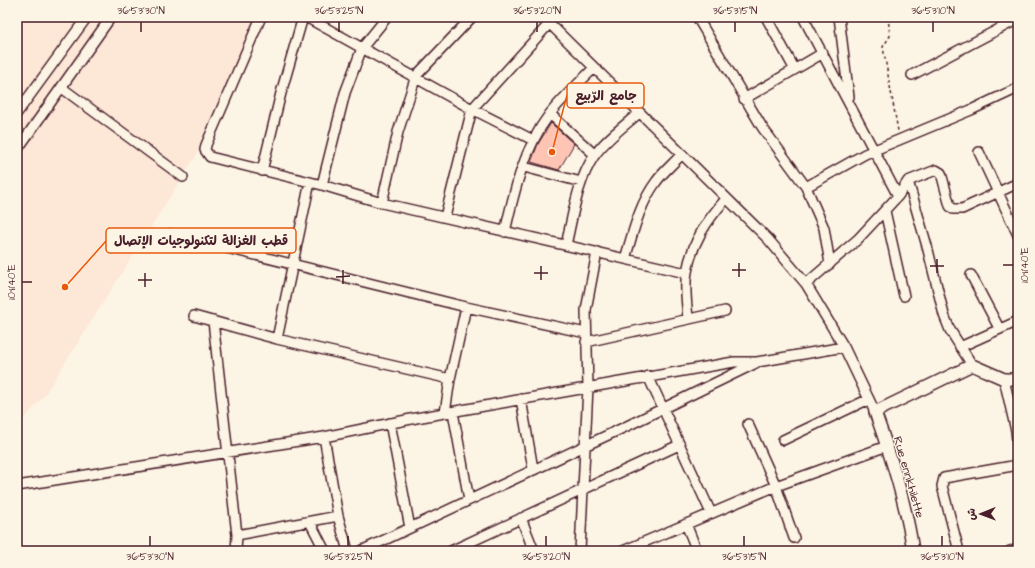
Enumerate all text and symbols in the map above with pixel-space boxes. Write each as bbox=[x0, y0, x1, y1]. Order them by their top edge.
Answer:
text: 36°53'30"N bbox=[117, 4, 165, 18]
text: 36°53'25"N bbox=[315, 4, 363, 18]
text: 36°53'20"N bbox=[513, 4, 561, 18]
text: 36°53'15"N bbox=[713, 4, 757, 18]
text: 36°53'10"N bbox=[911, 4, 955, 18]
callout: جامع الرّبيع bbox=[567, 83, 644, 108]
text: جامع الرّبيع bbox=[575, 87, 637, 105]
callout: قطب الغزالة لتكنولوجيات الإتصال bbox=[106, 228, 296, 253]
text: قطب الغزالة لتكنولوجيات الإتصال bbox=[114, 232, 288, 250]
text: 10°11'40"E bbox=[1018, 247, 1032, 283]
text: 10°11'40"E bbox=[5, 264, 19, 300]
street label: Rue ennkhilette bbox=[889, 434, 928, 520]
north arrow bbox=[961, 494, 1001, 534]
text: ش bbox=[964, 508, 979, 520]
text: 36°53'30"N bbox=[126, 550, 174, 564]
text: 36°53'25"N bbox=[324, 550, 372, 564]
text: 36°53'20"N bbox=[522, 550, 570, 564]
text: 36°53'15"N bbox=[722, 550, 766, 564]
text: 36°53'10"N bbox=[920, 550, 964, 564]

